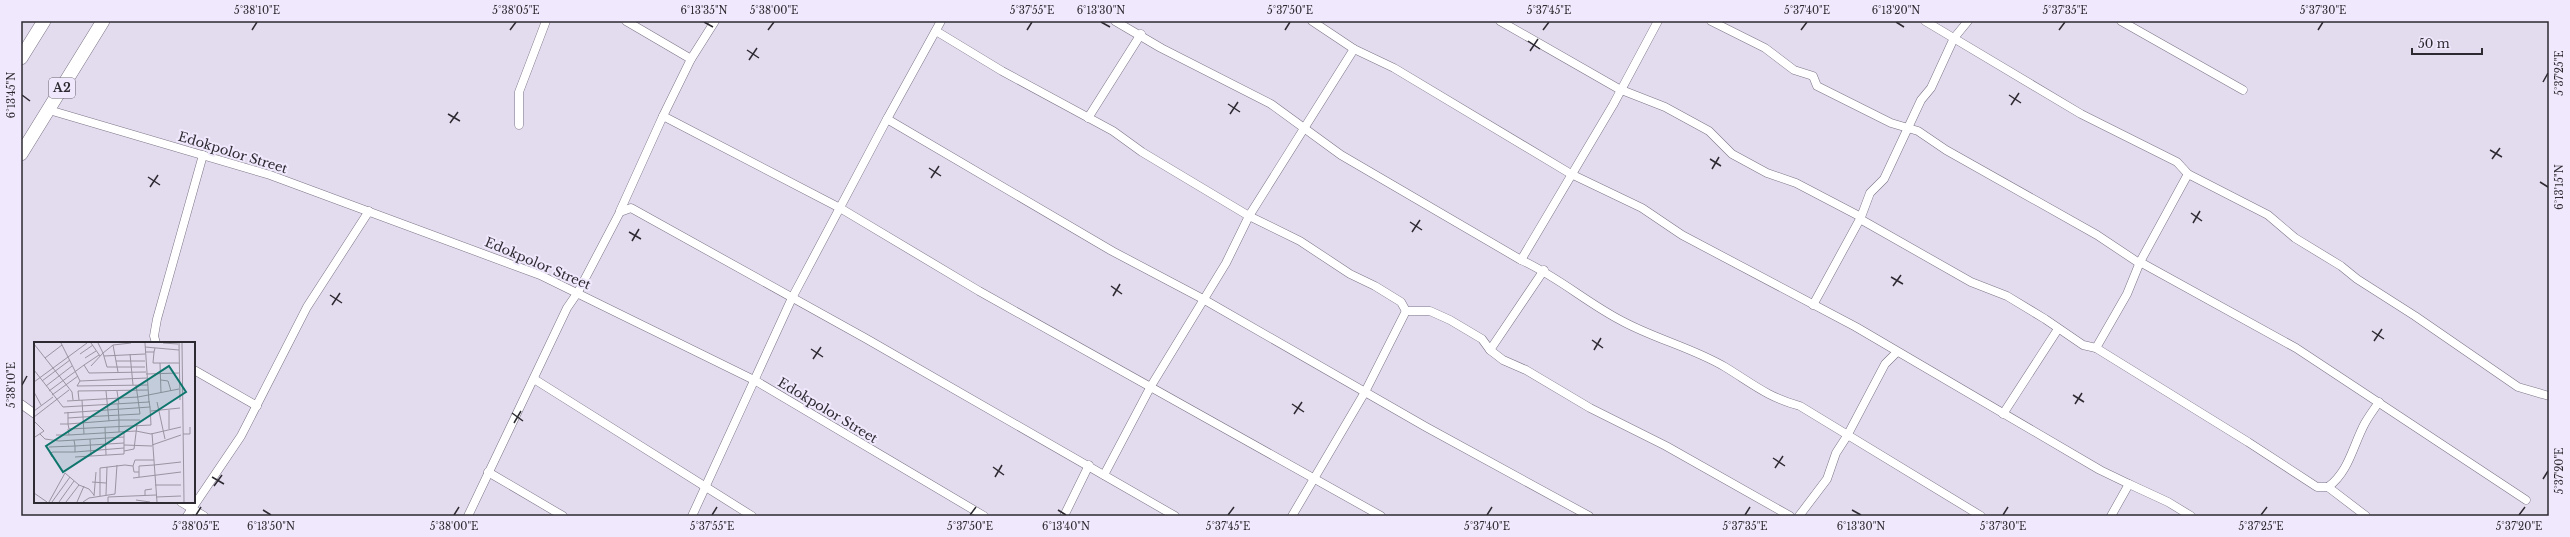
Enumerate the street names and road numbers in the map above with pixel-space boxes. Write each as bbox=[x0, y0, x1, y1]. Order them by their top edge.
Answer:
road number: A2 bbox=[49, 78, 75, 98]
street label: Edokpolor Street bbox=[176, 128, 290, 177]
street label: Edokpolor Street bbox=[482, 233, 593, 293]
street label: Edokpolor Street bbox=[775, 374, 881, 447]

